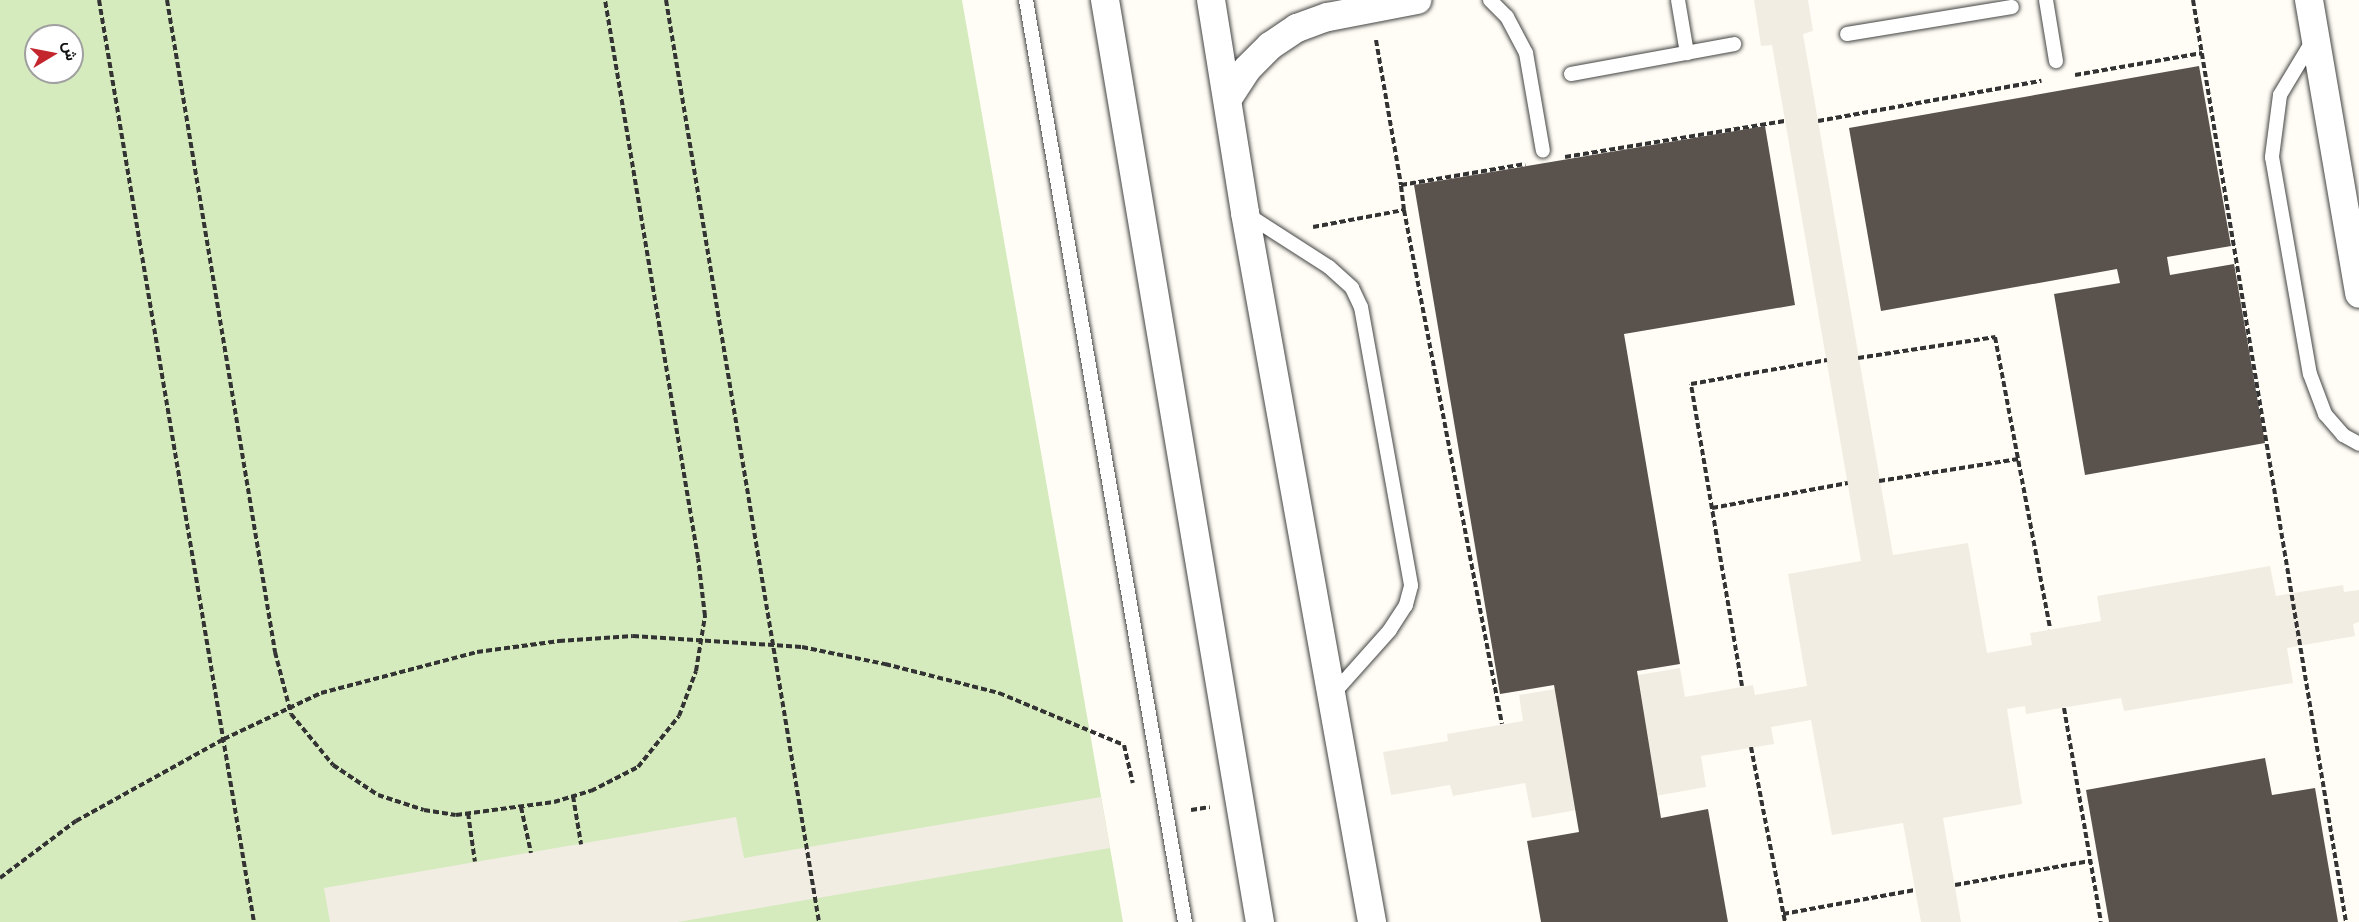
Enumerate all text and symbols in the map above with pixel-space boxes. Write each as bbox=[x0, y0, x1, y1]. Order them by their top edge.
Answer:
north arrow bbox=[24, 24, 84, 84]
text: ش bbox=[59, 40, 81, 62]

